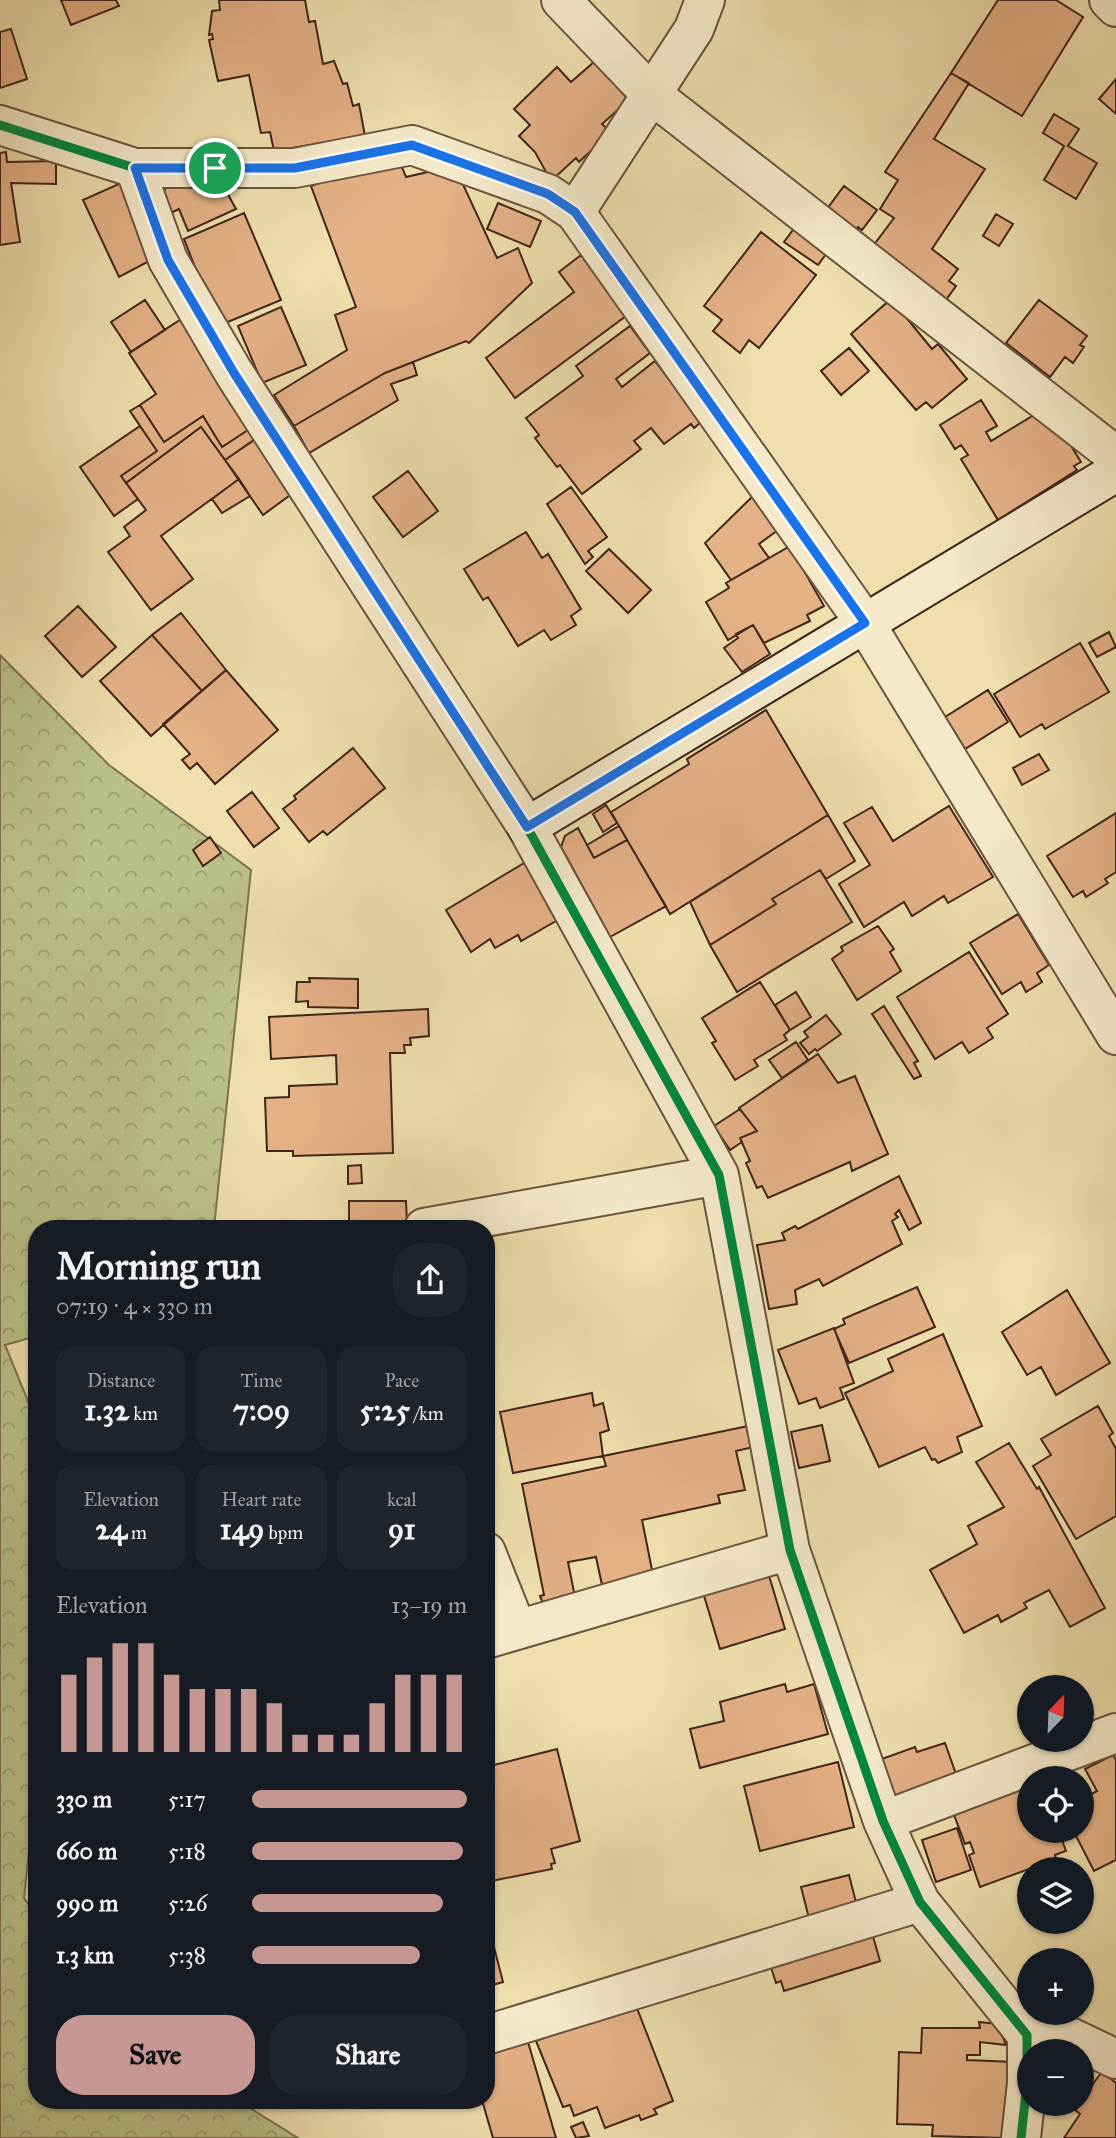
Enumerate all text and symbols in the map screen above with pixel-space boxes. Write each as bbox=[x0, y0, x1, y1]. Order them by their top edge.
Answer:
pin bbox=[185, 138, 245, 198]
icon: arrive bbox=[196, 149, 234, 187]
text: Morning run bbox=[56, 1243, 261, 1289]
button: share bbox=[393, 1243, 467, 1317]
text: 07:19 · 4 × 330 m bbox=[56, 1292, 213, 1320]
text: Distance bbox=[87, 1369, 155, 1392]
text: Time bbox=[240, 1369, 283, 1392]
text: Pace bbox=[385, 1369, 419, 1392]
text: 1.32 bbox=[84, 1392, 129, 1428]
text: 7:09 bbox=[233, 1392, 290, 1428]
text: 5:25 bbox=[360, 1392, 410, 1428]
text: km bbox=[129, 1402, 158, 1425]
text: /km bbox=[410, 1402, 444, 1425]
text: Elevation bbox=[83, 1488, 159, 1511]
text: Heart rate bbox=[222, 1488, 301, 1511]
text: kcal bbox=[387, 1488, 417, 1511]
text: 24 bbox=[95, 1511, 127, 1547]
text: 149 bbox=[220, 1511, 264, 1547]
text: 91 bbox=[388, 1511, 416, 1547]
text: m bbox=[127, 1521, 147, 1544]
text: bpm bbox=[264, 1521, 303, 1544]
text: Elevation bbox=[56, 1591, 147, 1619]
text: 13–19 m bbox=[391, 1591, 467, 1619]
north arrow bbox=[1017, 1675, 1094, 1752]
map controls bbox=[1017, 1675, 1094, 2116]
button: locate bbox=[1017, 1766, 1094, 1843]
text: 330 m bbox=[56, 1785, 112, 1813]
text: 5:17 bbox=[168, 1785, 206, 1813]
text: 660 m bbox=[56, 1837, 117, 1865]
text: 5:18 bbox=[168, 1837, 206, 1865]
button: layers bbox=[1017, 1857, 1094, 1934]
text: 990 m bbox=[56, 1889, 118, 1917]
text: 5:26 bbox=[168, 1889, 208, 1917]
text: 1.3 km bbox=[56, 1941, 114, 1969]
text: 5:38 bbox=[168, 1941, 206, 1969]
button: + bbox=[1017, 1948, 1094, 2025]
button: Save bbox=[56, 2015, 255, 2095]
button: Share bbox=[269, 2015, 467, 2095]
button: − bbox=[1017, 2039, 1094, 2116]

